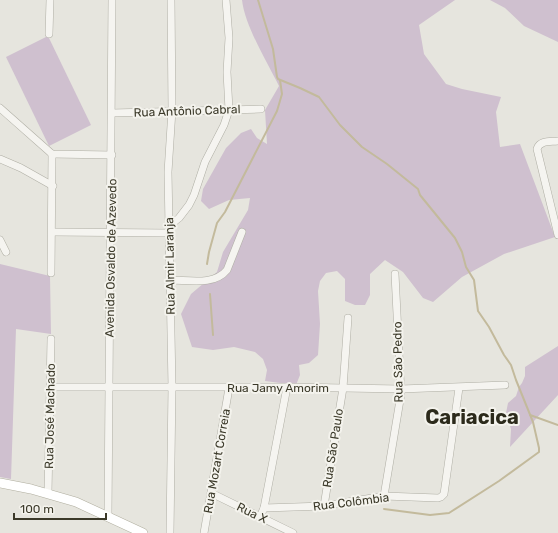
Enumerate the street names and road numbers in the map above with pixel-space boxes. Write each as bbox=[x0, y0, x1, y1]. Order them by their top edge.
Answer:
street label: Rua Antônio Cabral bbox=[133, 102, 241, 120]
street label: Avenida Osvaldo de Azevedo bbox=[103, 178, 119, 338]
street label: Rua Almir Laranja bbox=[162, 217, 178, 315]
street label: Rua São Pedro bbox=[390, 321, 406, 403]
street label: Rua José Machado bbox=[42, 363, 58, 469]
street label: Rua Jamy Amorim bbox=[227, 381, 329, 395]
street label: Rua São Paulo bbox=[320, 407, 346, 489]
street label: Rua Mozart Correia bbox=[201, 408, 233, 514]
street label: Rua Colômbia bbox=[312, 490, 390, 514]
street label: Rua X bbox=[234, 500, 270, 527]

